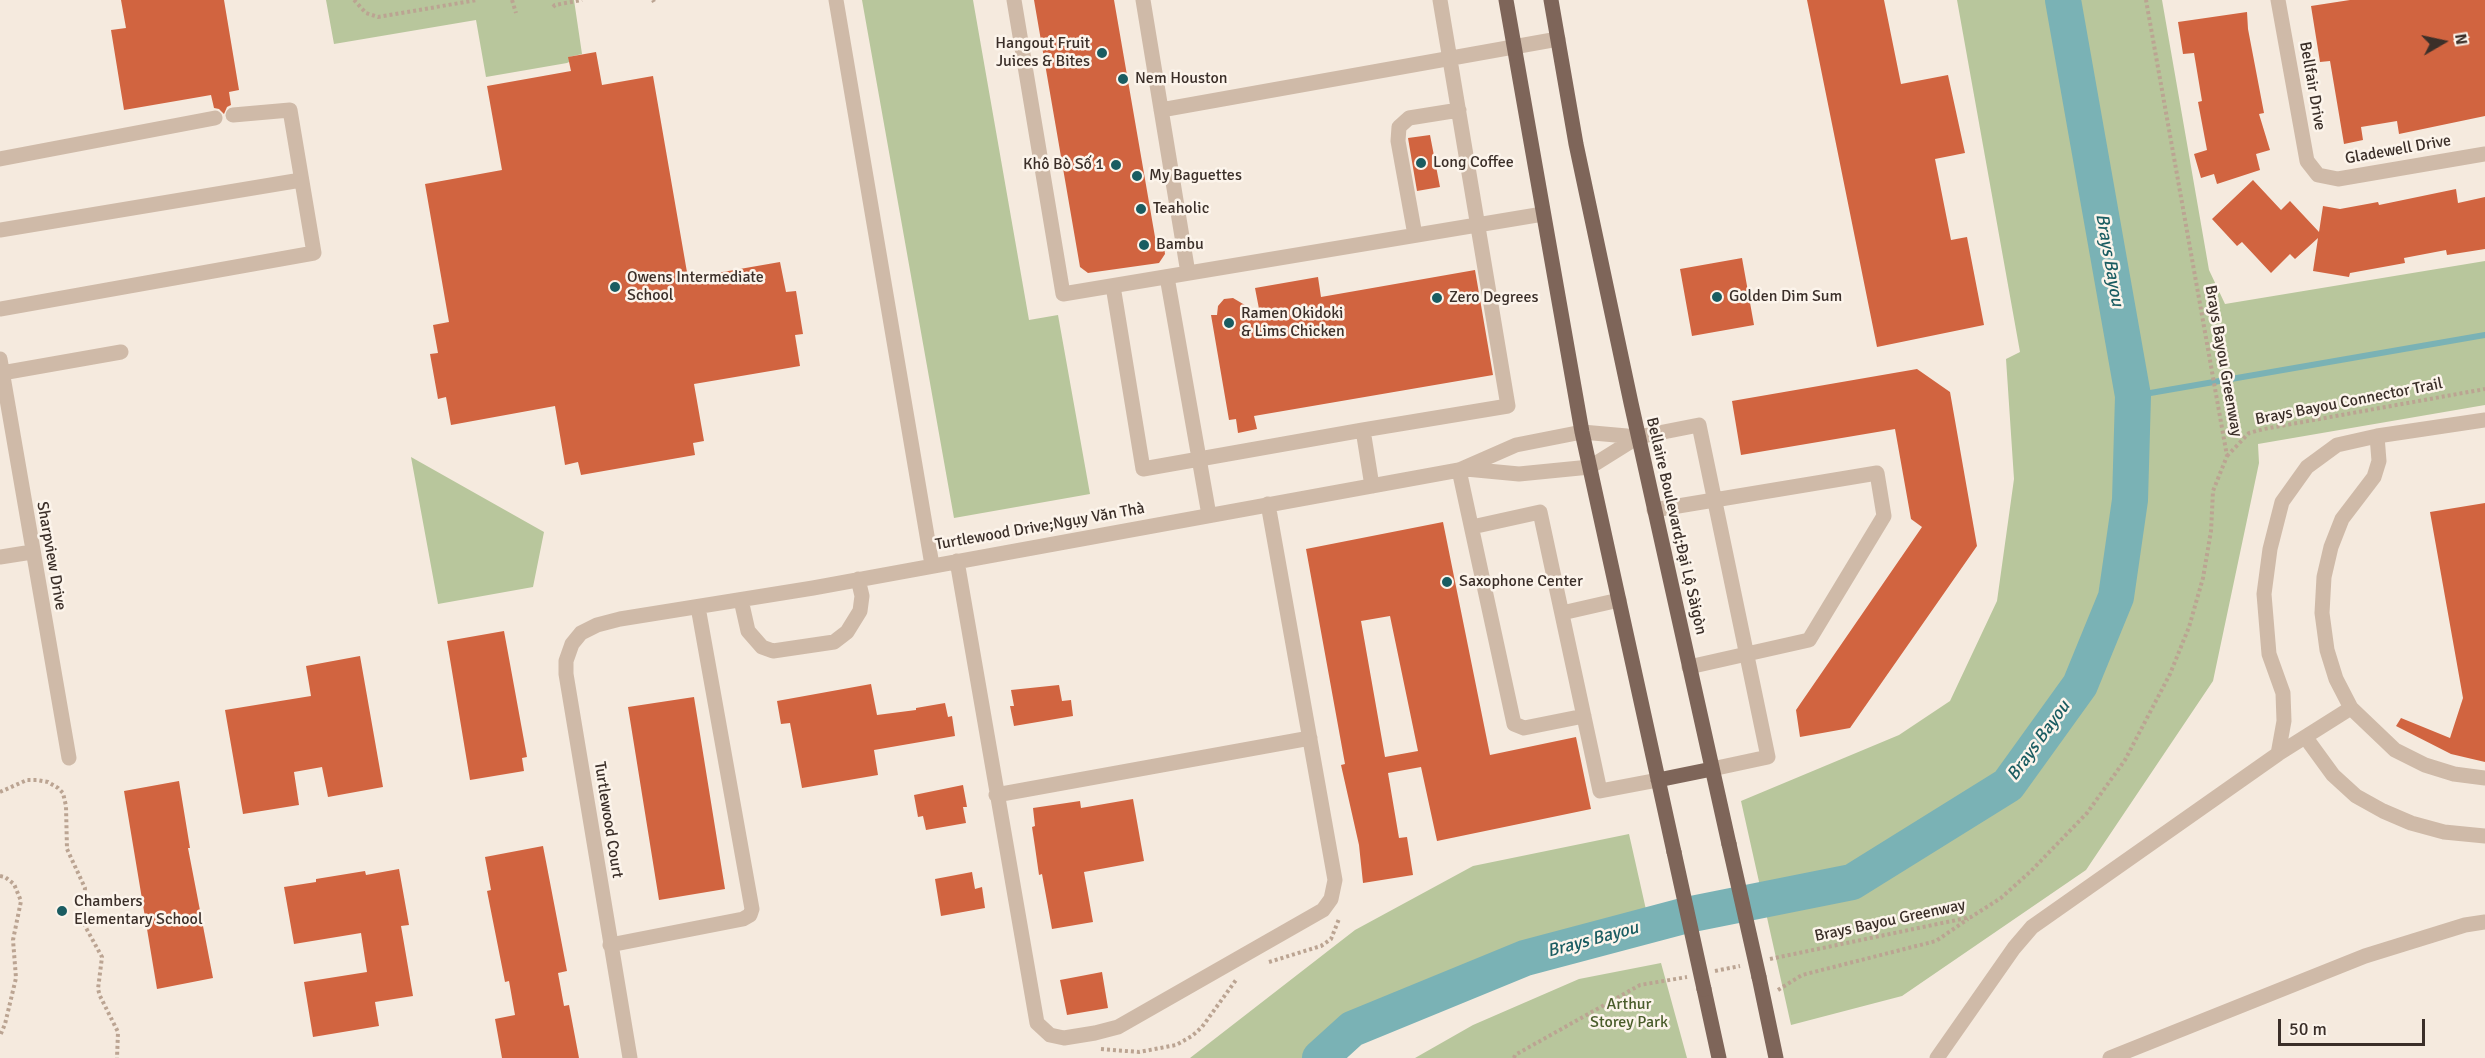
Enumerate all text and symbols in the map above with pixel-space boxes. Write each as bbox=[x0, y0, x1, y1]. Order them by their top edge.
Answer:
north arrow bbox=[2413, 12, 2473, 72]
text: N bbox=[2450, 32, 2472, 46]
place label: Hangout Fruit Juices & Bites bbox=[995, 34, 1090, 72]
street label: Bellfair Drive bbox=[2295, 40, 2329, 132]
marker: Hangout Fruit Juices & Bites bbox=[1095, 46, 1109, 60]
place label: Nem Houston bbox=[1135, 69, 1228, 89]
marker: Nem Houston bbox=[1116, 72, 1130, 86]
street label: Gladewell Drive bbox=[2344, 131, 2452, 169]
place label: Long Coffee bbox=[1433, 153, 1514, 173]
place label: Khô Bò Số 1 bbox=[1023, 155, 1104, 175]
marker: Long Coffee bbox=[1414, 156, 1428, 170]
marker: Khô Bò Số 1 bbox=[1109, 158, 1123, 172]
place label: My Baguettes bbox=[1149, 166, 1242, 186]
marker: My Baguettes bbox=[1130, 169, 1144, 183]
place label: Teaholic bbox=[1153, 199, 1209, 219]
marker: Teaholic bbox=[1134, 202, 1148, 216]
water label: Brays Bayou bbox=[2090, 212, 2128, 308]
place label: Bambu bbox=[1156, 235, 1204, 255]
marker: Bambu bbox=[1137, 238, 1151, 252]
place label: Owens Intermediate School bbox=[627, 268, 764, 306]
marker: Owens Intermediate School bbox=[608, 280, 622, 294]
street label: Brays Bayou Greenway bbox=[2200, 284, 2246, 438]
place label: Golden Dim Sum bbox=[1729, 287, 1842, 307]
place label: Zero Degrees bbox=[1449, 288, 1538, 308]
marker: Golden Dim Sum bbox=[1710, 290, 1724, 304]
marker: Zero Degrees bbox=[1430, 291, 1444, 305]
place label: Ramen Okidoki & Lims Chicken bbox=[1241, 304, 1345, 342]
marker: Ramen Okidoki & Lims Chicken bbox=[1222, 316, 1236, 330]
street label: Brays Bayou Connector Trail bbox=[2254, 374, 2444, 430]
street label: Bellaire Boulevard;Đại Lộ Sàigòn bbox=[1642, 415, 1710, 637]
street label: Turtlewood Drive;Ngụy Văn Thà bbox=[934, 499, 1146, 555]
street label: Sharpview Drive bbox=[32, 500, 70, 612]
place label: Saxophone Center bbox=[1459, 572, 1583, 592]
marker: Saxophone Center bbox=[1440, 575, 1454, 589]
water label: Brays Bayou bbox=[2003, 697, 2075, 785]
street label: Turtlewood Court bbox=[589, 760, 627, 880]
place label: Chambers Elementary School bbox=[74, 892, 203, 930]
street label: Brays Bayou Greenway bbox=[1813, 896, 1967, 946]
marker: Chambers Elementary School bbox=[55, 904, 69, 918]
water label: Brays Bayou bbox=[1545, 917, 1641, 963]
park label: Arthur Storey Park bbox=[1590, 995, 1668, 1033]
scale bar bbox=[2281, 1007, 2428, 1045]
text: 50 m bbox=[2289, 1018, 2327, 1040]

